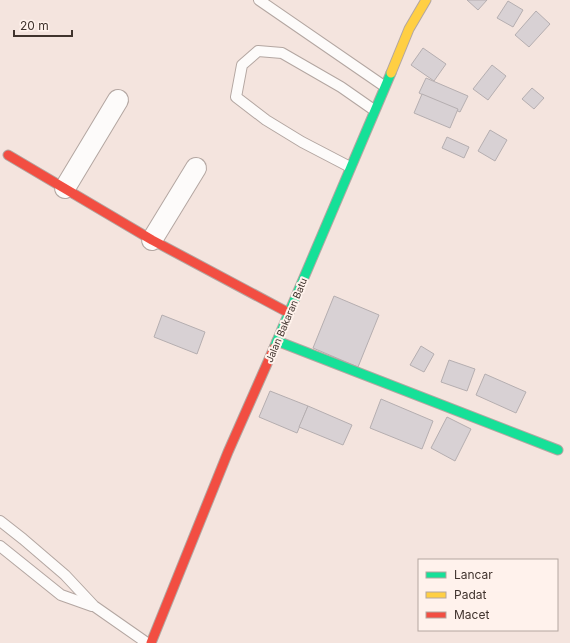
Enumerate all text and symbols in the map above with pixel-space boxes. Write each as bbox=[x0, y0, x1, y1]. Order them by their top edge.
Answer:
scale bar bbox=[14, 12, 72, 38]
text: 20 m bbox=[20, 18, 49, 33]
street label: Jalan Bakaran Batu bbox=[263, 276, 309, 364]
legend bbox=[418, 559, 558, 631]
text: Lancar bbox=[454, 567, 493, 582]
text: Padat bbox=[454, 587, 486, 602]
text: Macet bbox=[454, 607, 489, 622]

